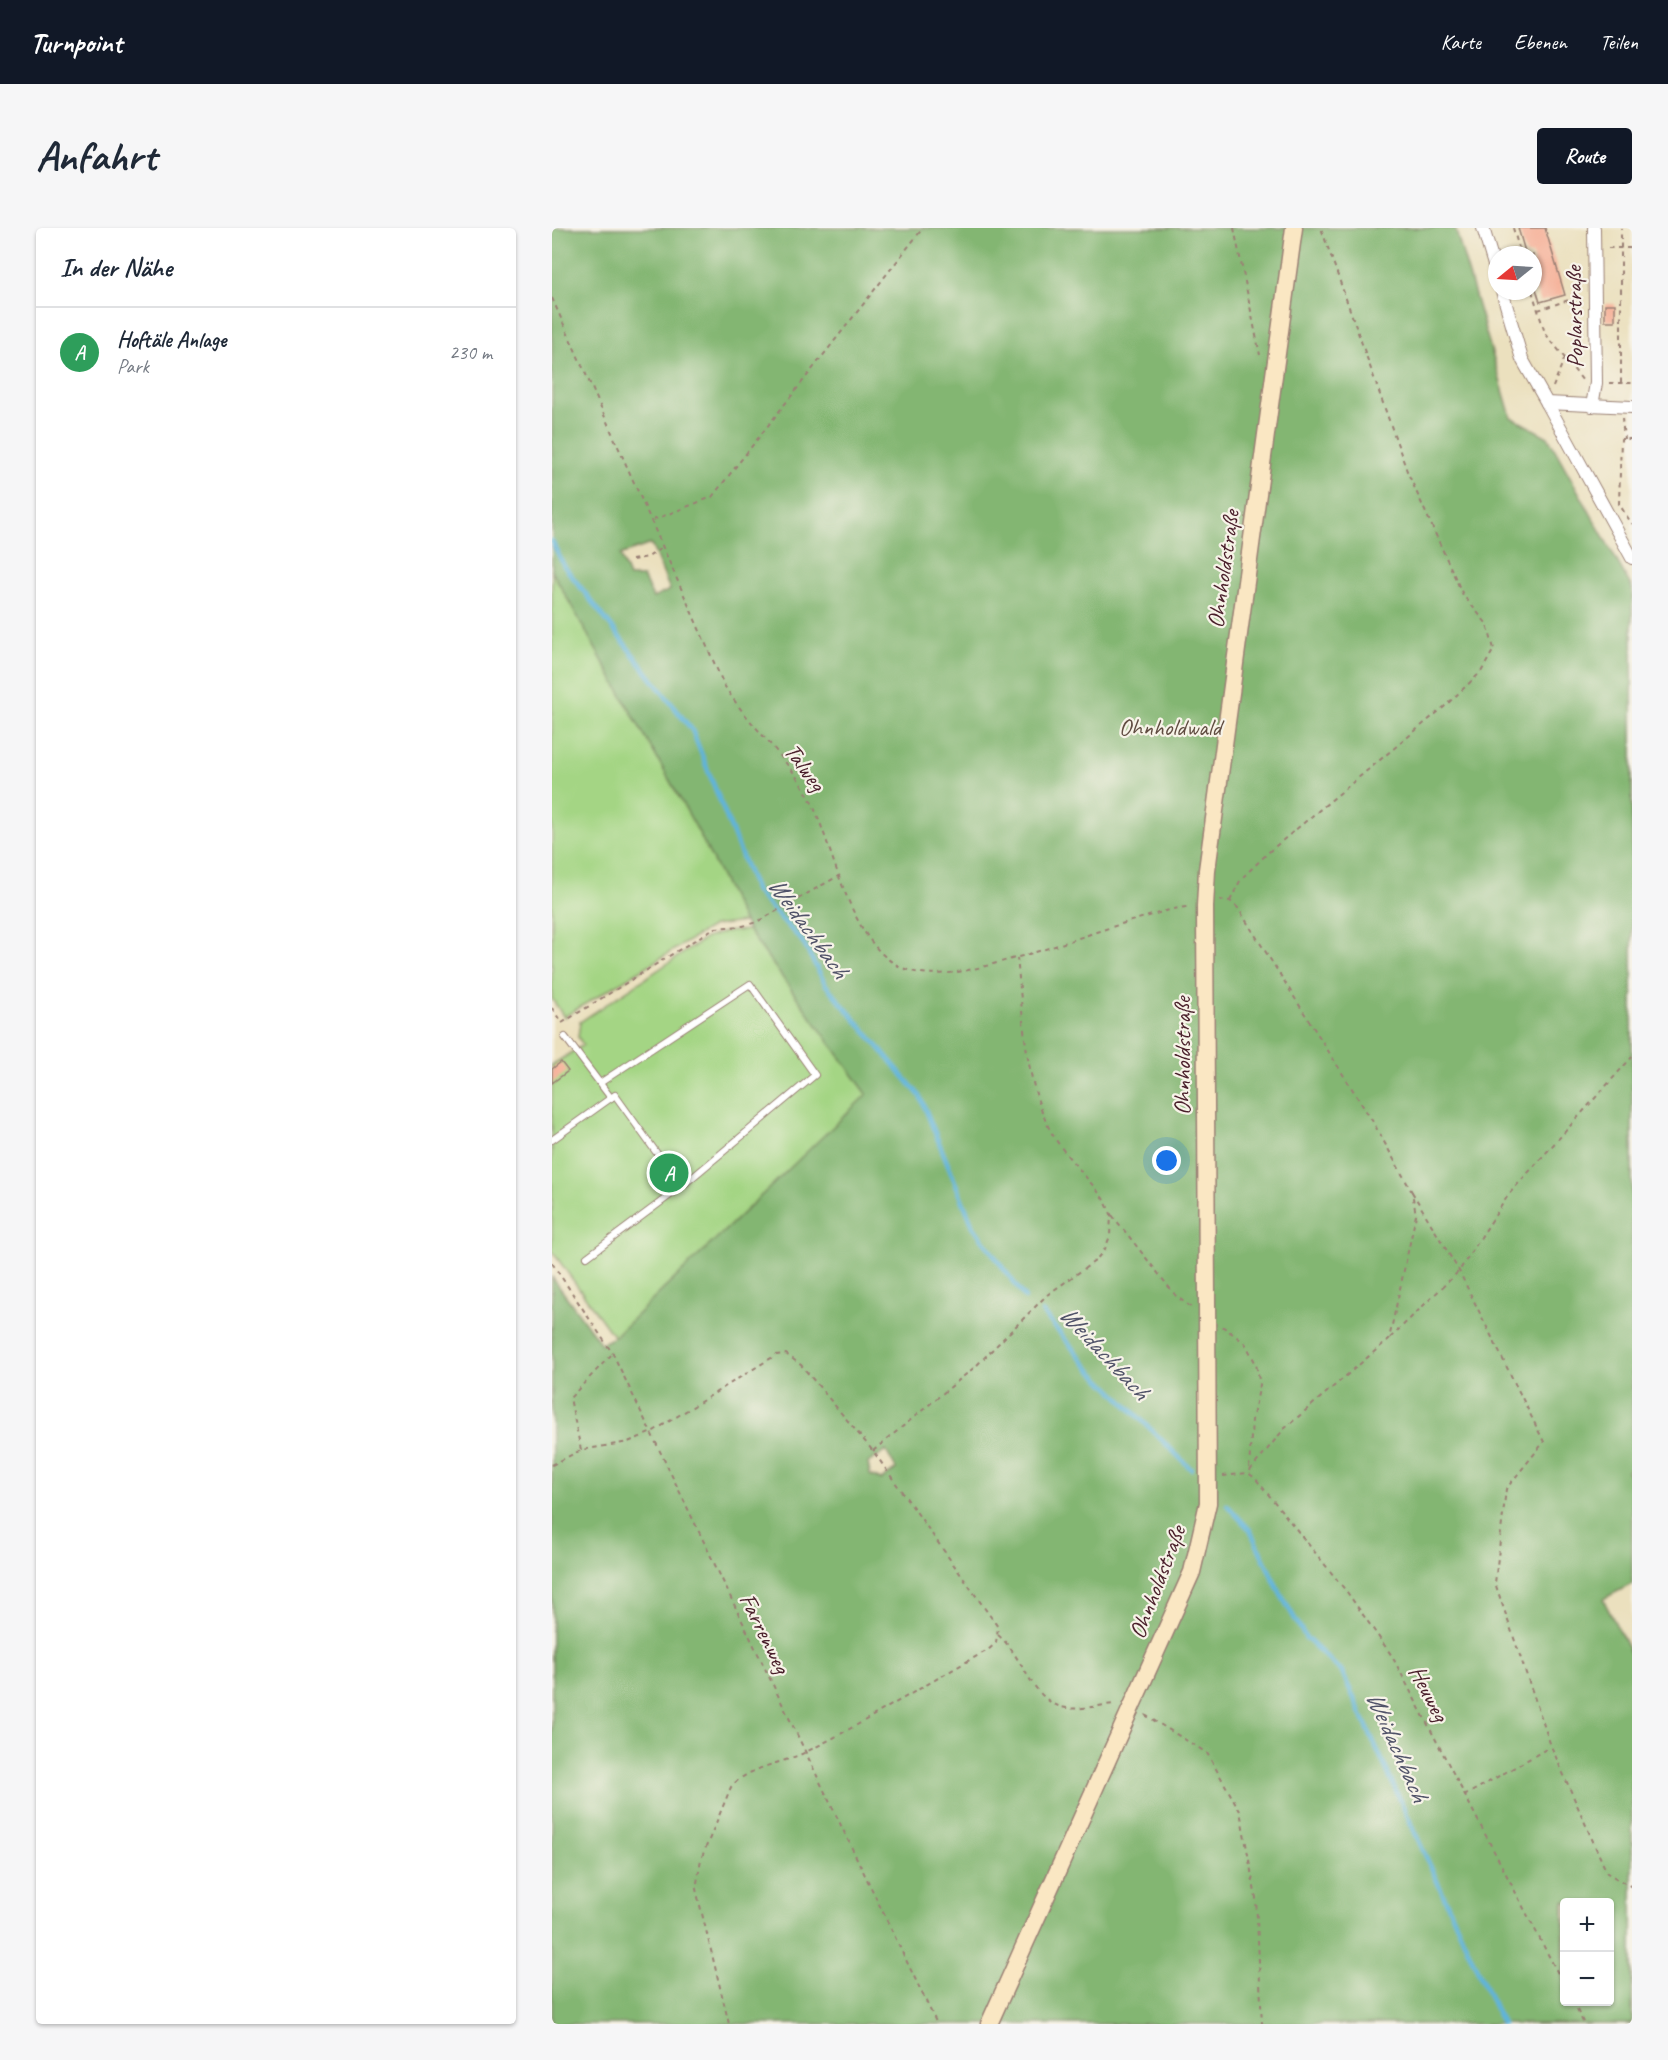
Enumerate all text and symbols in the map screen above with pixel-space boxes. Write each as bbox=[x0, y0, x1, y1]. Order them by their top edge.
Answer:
text: Turnpoint bbox=[30, 25, 122, 60]
text: Karte bbox=[1441, 29, 1481, 55]
text: Ebenen bbox=[1514, 29, 1567, 55]
text: Teilen bbox=[1600, 29, 1638, 55]
button: Route bbox=[1537, 128, 1632, 184]
text: Anfahrt bbox=[36, 130, 156, 183]
north arrow bbox=[1488, 246, 1542, 300]
text: In der Nähe bbox=[60, 251, 172, 284]
street label: Poplarstraße bbox=[1558, 263, 1590, 368]
text: Hoftäle Anlage bbox=[117, 326, 226, 354]
text: A bbox=[74, 340, 85, 365]
text: 230 m bbox=[449, 340, 492, 365]
text: Park bbox=[117, 354, 149, 379]
street label: Ohnholdstraße bbox=[1200, 506, 1246, 630]
park label: Ohnholdwald bbox=[1119, 712, 1225, 742]
street label: Talweg bbox=[778, 737, 833, 798]
water label: Weidachbach bbox=[761, 870, 858, 986]
street label: Ohnholdstraße bbox=[1167, 994, 1197, 1115]
your location bbox=[1152, 1146, 1181, 1175]
pin: A bbox=[650, 1150, 688, 1196]
water label: Weidachbach bbox=[1053, 1298, 1158, 1408]
street label: Ohnholdstraße bbox=[1122, 1519, 1193, 1643]
street label: Farrenweg bbox=[733, 1588, 798, 1680]
street label: Heuweg bbox=[1402, 1660, 1457, 1728]
water label: Weidachbach bbox=[1359, 1686, 1437, 1809]
map controls bbox=[1560, 1898, 1614, 2006]
button: + bbox=[1560, 1898, 1614, 1952]
button: − bbox=[1560, 1952, 1614, 2006]

